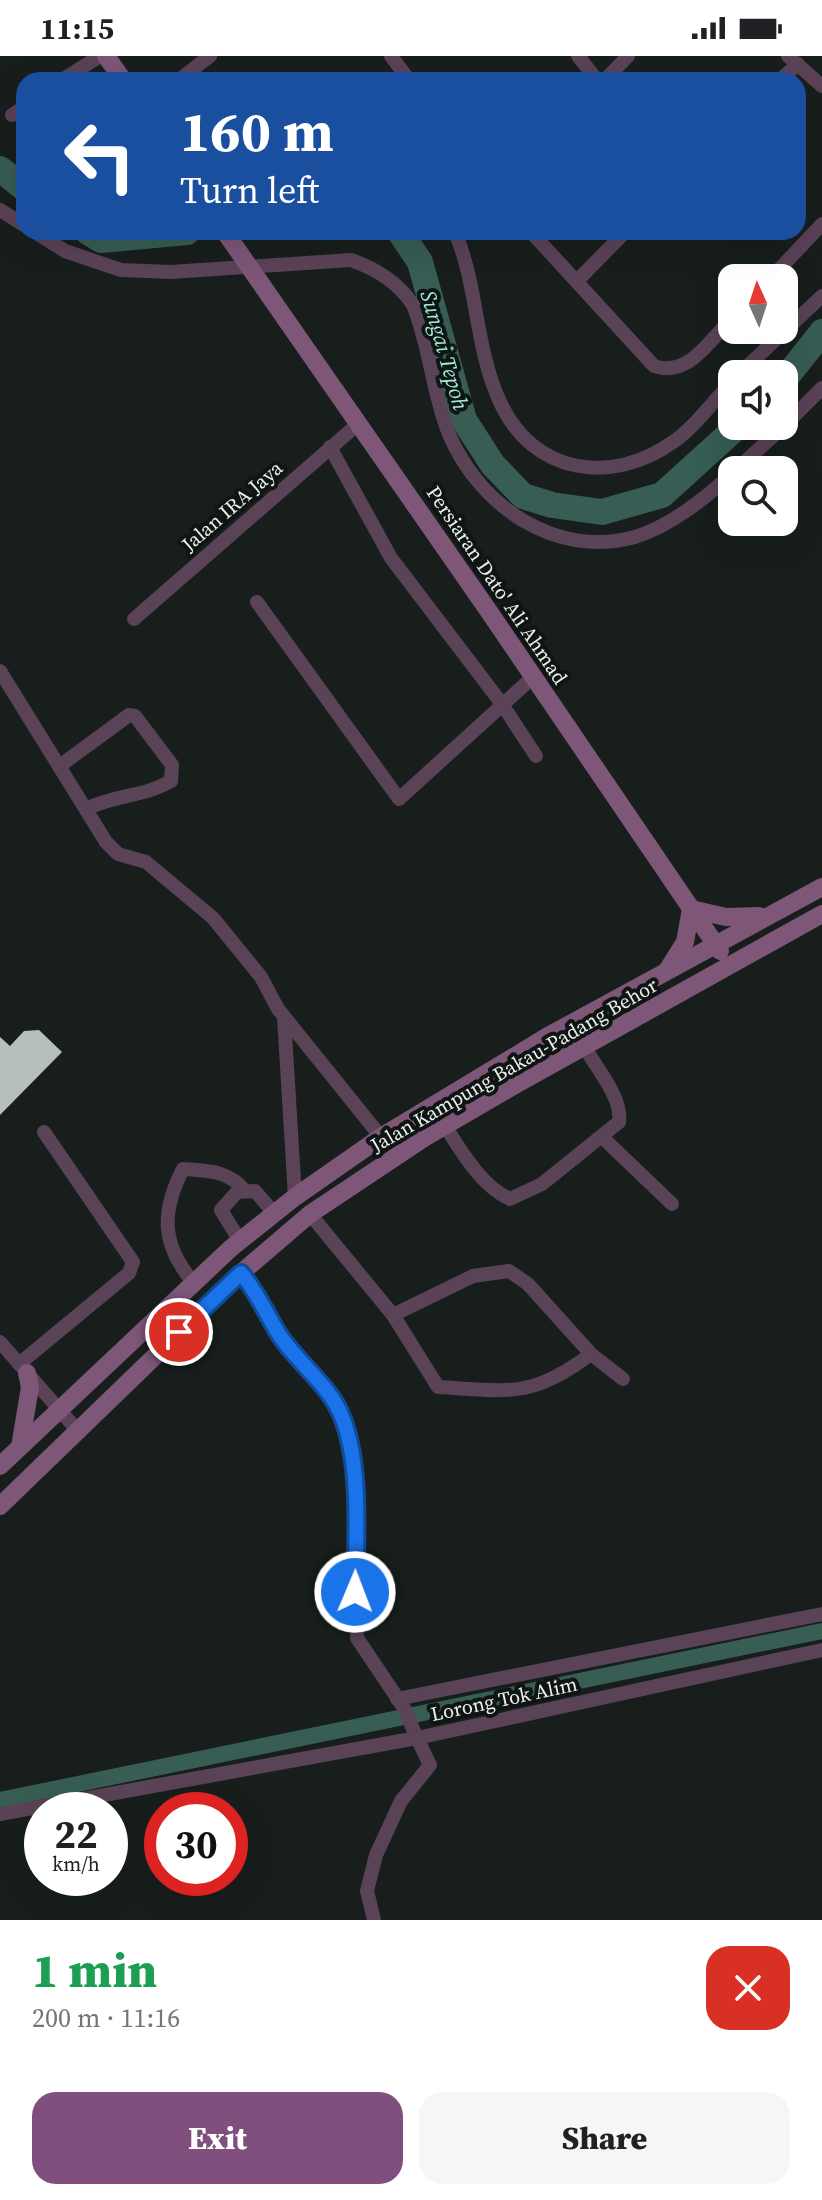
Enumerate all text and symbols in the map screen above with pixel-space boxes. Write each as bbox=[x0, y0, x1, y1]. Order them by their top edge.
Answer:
text: 11:15 bbox=[40, 8, 114, 49]
text: 160 m bbox=[180, 93, 334, 170]
icon: left bbox=[48, 104, 152, 208]
text: Turn left bbox=[180, 166, 319, 215]
north arrow bbox=[718, 264, 798, 344]
map controls bbox=[718, 264, 798, 536]
water label: Sungai Tepoh bbox=[414, 287, 476, 413]
button: sound bbox=[718, 360, 798, 440]
street label: Jalan IRA Jaya bbox=[175, 454, 289, 558]
button: search bbox=[718, 456, 798, 536]
street label: Persiaran Dato' Ali Ahmad bbox=[420, 480, 574, 690]
street label: Jalan Kampung Bakau-Padang Behor bbox=[364, 971, 663, 1159]
pin bbox=[145, 1298, 213, 1366]
icon: arrive bbox=[157, 1310, 201, 1354]
position arrow bbox=[313, 1550, 397, 1634]
street label: Lorong Tok Alim bbox=[428, 1670, 580, 1728]
speed limit sign: 30 bbox=[144, 1792, 248, 1896]
text: 22 bbox=[54, 1807, 98, 1861]
text: km/h bbox=[52, 1850, 100, 1878]
text: 1 min bbox=[32, 1937, 157, 2003]
button: close bbox=[706, 1946, 790, 2030]
text: 200 m · 11:16 bbox=[32, 2000, 180, 2036]
button: Exit bbox=[32, 2092, 403, 2184]
button: Share bbox=[419, 2092, 790, 2184]

